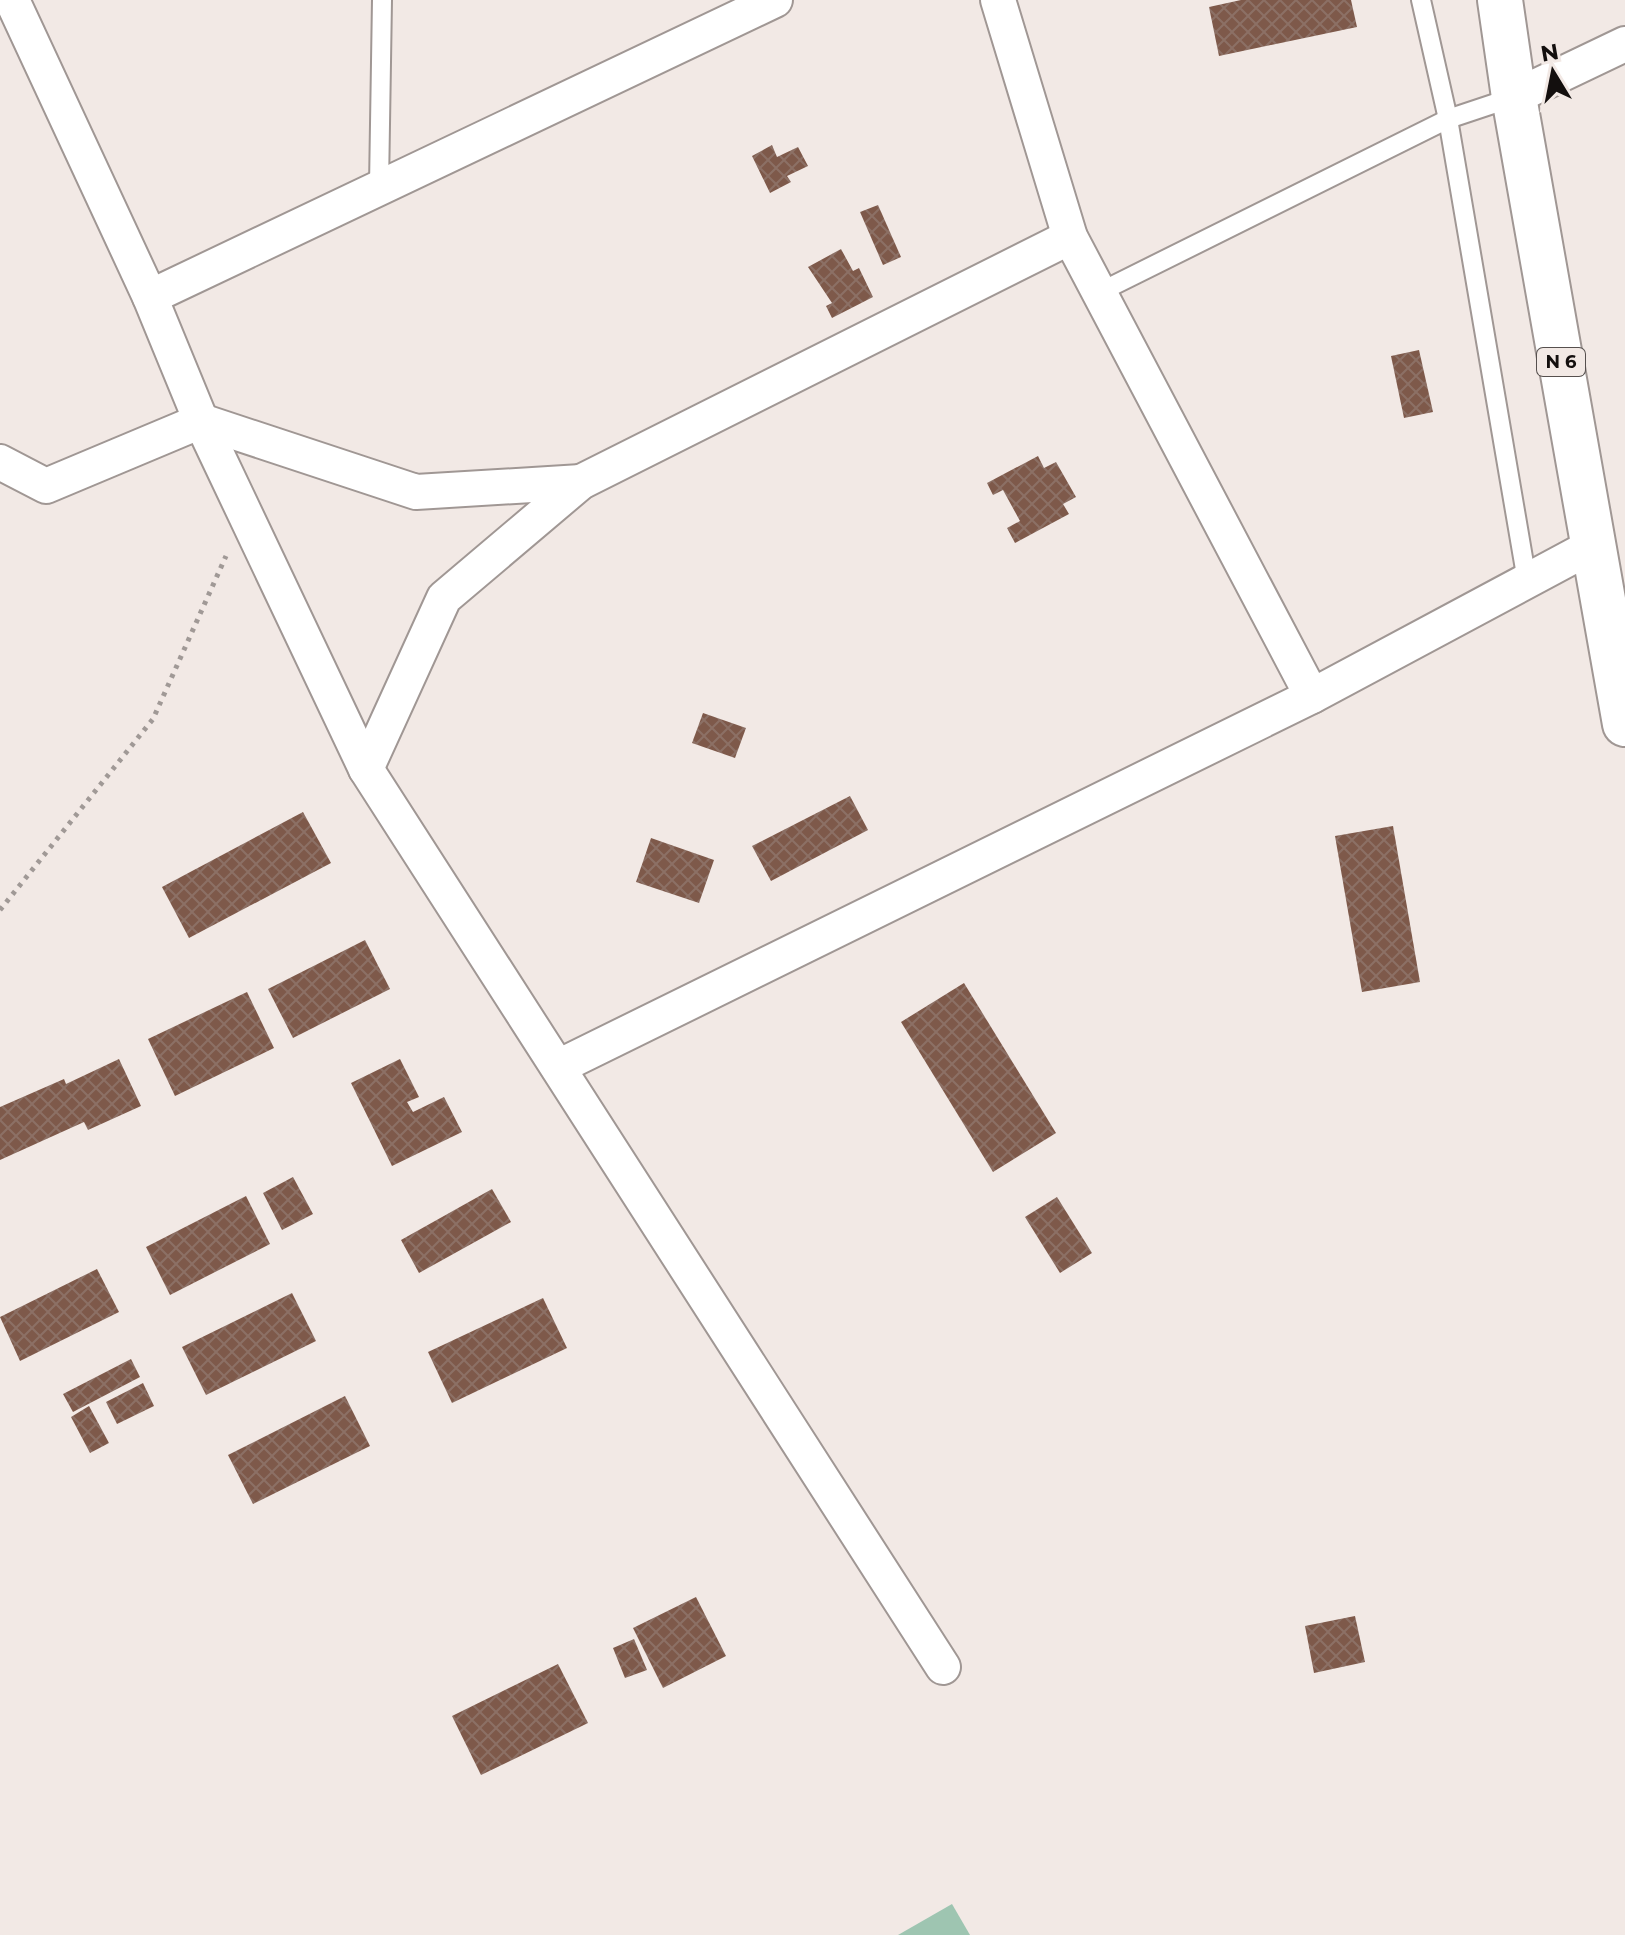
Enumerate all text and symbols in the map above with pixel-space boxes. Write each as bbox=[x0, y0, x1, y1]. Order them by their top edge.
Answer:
north arrow bbox=[1513, 32, 1593, 112]
text: N bbox=[1539, 38, 1561, 68]
road number: N 6 bbox=[1537, 348, 1585, 376]

